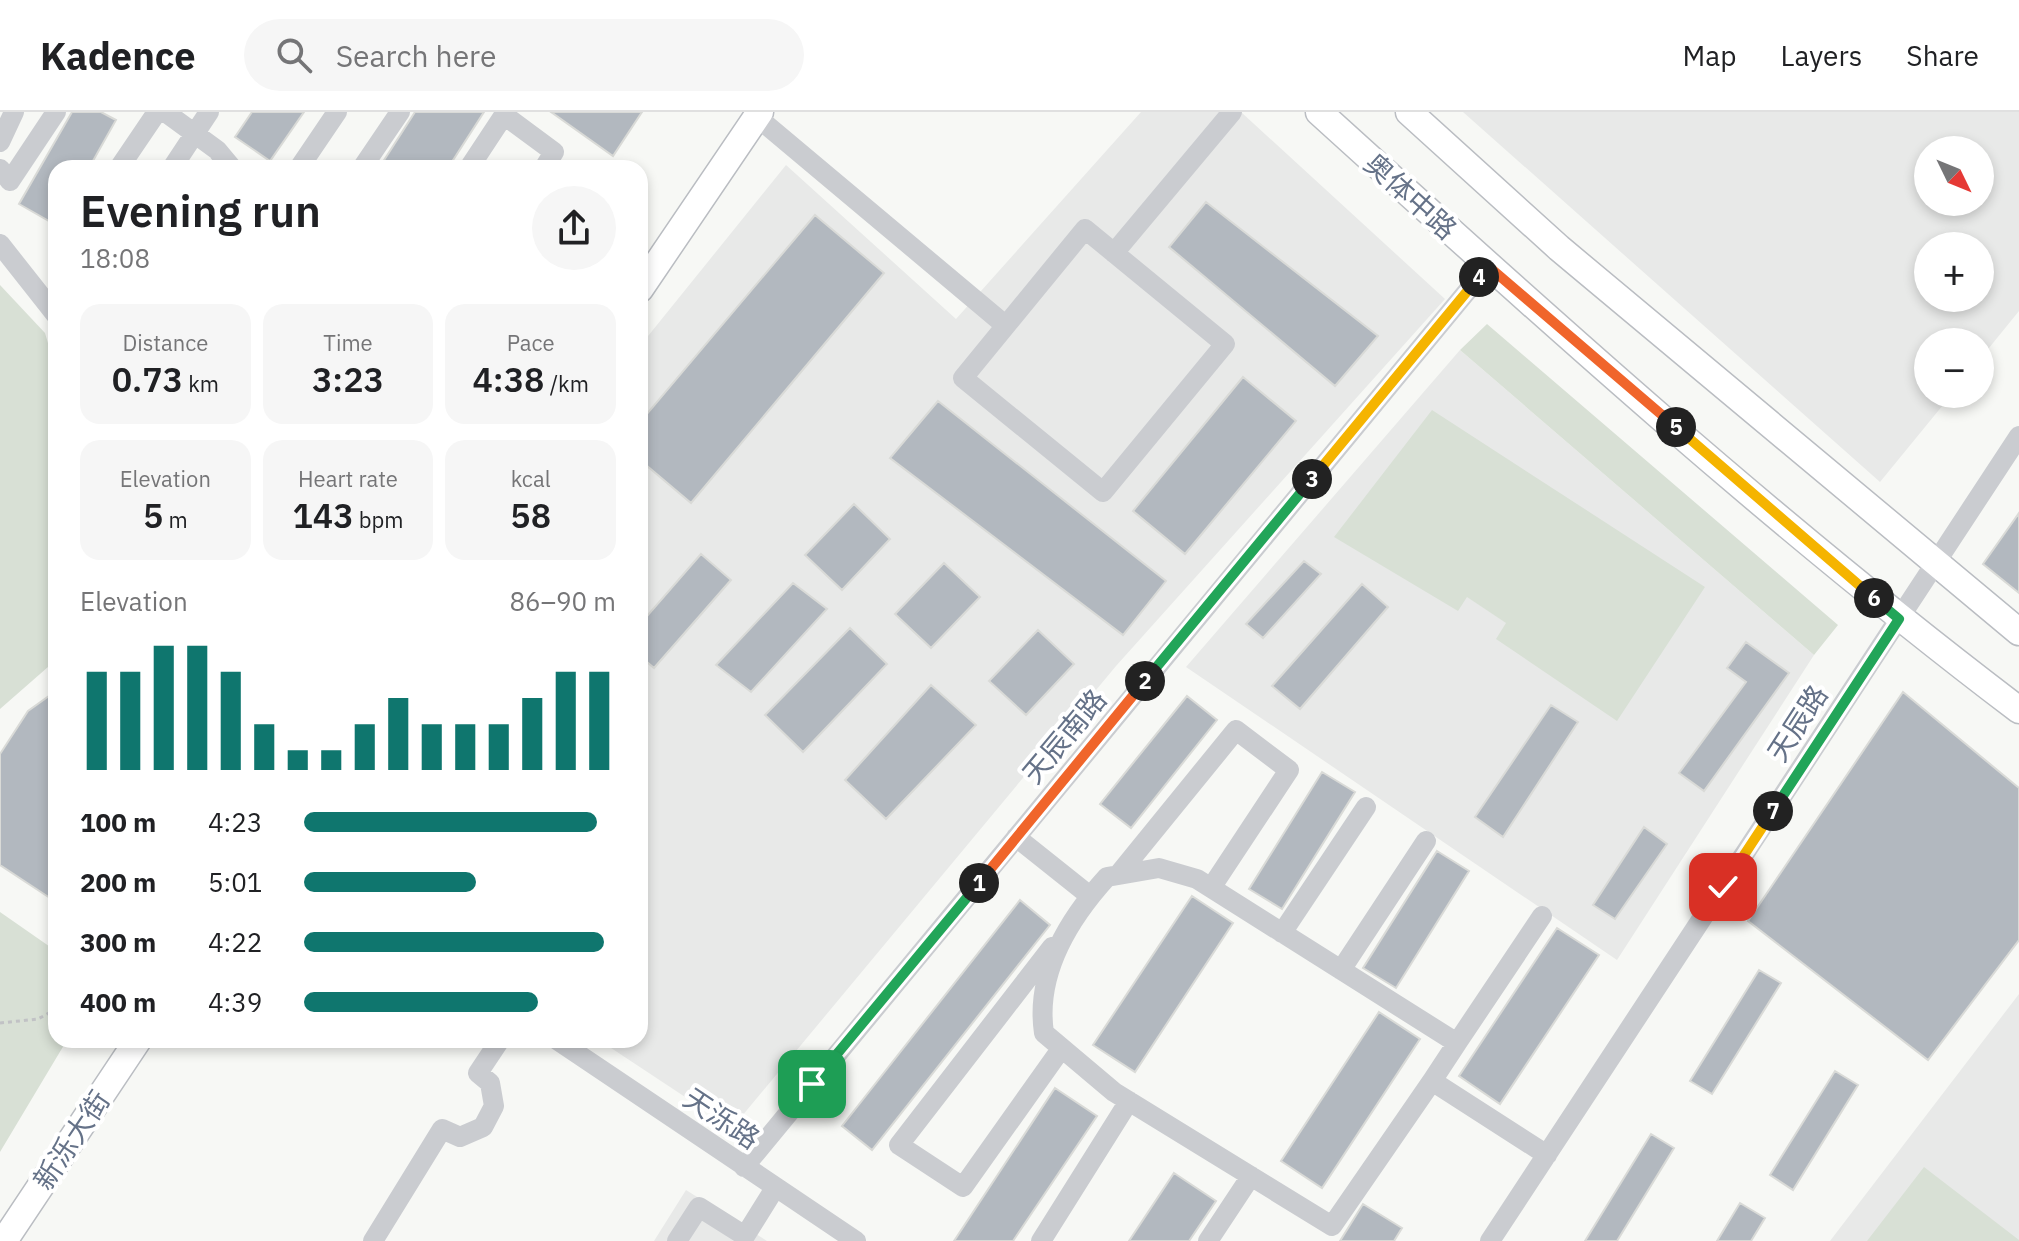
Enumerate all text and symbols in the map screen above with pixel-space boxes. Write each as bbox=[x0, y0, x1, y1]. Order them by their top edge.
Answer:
search box bbox=[244, 19, 804, 91]
text: Kadence bbox=[40, 31, 196, 80]
icon: search bbox=[272, 33, 316, 77]
text: Search here bbox=[336, 36, 496, 75]
text: Map bbox=[1682, 37, 1736, 74]
text: Layers bbox=[1780, 37, 1862, 74]
text: Share bbox=[1906, 37, 1979, 74]
north arrow bbox=[1914, 136, 1994, 216]
map controls bbox=[1914, 136, 1994, 408]
street label: 奥体中路 bbox=[1357, 145, 1465, 247]
text: Evening run bbox=[80, 182, 321, 239]
button: share bbox=[532, 186, 616, 270]
button: + bbox=[1914, 232, 1994, 312]
text: 18:08 bbox=[80, 241, 150, 275]
pin: 4 bbox=[1459, 257, 1499, 297]
text: 4 bbox=[1472, 262, 1486, 291]
text: Distance bbox=[122, 328, 208, 357]
text: Time bbox=[323, 328, 373, 357]
text: Pace bbox=[507, 328, 555, 357]
button: − bbox=[1914, 328, 1994, 408]
text: 0.73 bbox=[112, 357, 183, 401]
text: 3:23 bbox=[312, 357, 384, 401]
text: 4:38 bbox=[472, 357, 544, 401]
text: km bbox=[183, 369, 219, 398]
text: /km bbox=[544, 369, 589, 398]
pin: 5 bbox=[1656, 407, 1696, 447]
text: 5 bbox=[1669, 412, 1683, 441]
pin: 3 bbox=[1292, 459, 1332, 499]
text: Elevation bbox=[120, 464, 211, 493]
text: Heart rate bbox=[298, 464, 398, 493]
text: kcal bbox=[511, 464, 551, 493]
text: 3 bbox=[1305, 464, 1319, 493]
text: 5 bbox=[143, 493, 163, 537]
text: 143 bbox=[292, 493, 354, 537]
text: 58 bbox=[510, 493, 551, 537]
text: m bbox=[163, 505, 188, 534]
text: bpm bbox=[354, 505, 404, 534]
pin: 6 bbox=[1854, 578, 1894, 618]
text: 6 bbox=[1867, 583, 1881, 612]
text: Elevation bbox=[80, 584, 188, 618]
text: 86–90 m bbox=[509, 584, 616, 618]
pin: 2 bbox=[1125, 661, 1165, 701]
text: 2 bbox=[1138, 666, 1152, 695]
street label: 天辰路 bbox=[1759, 678, 1835, 768]
street label: 天辰南路 bbox=[1014, 681, 1114, 791]
pin: 7 bbox=[1753, 791, 1793, 831]
text: 7 bbox=[1766, 796, 1780, 825]
text: 100 m bbox=[80, 805, 156, 839]
text: 4:23 bbox=[208, 805, 262, 839]
pin bbox=[1689, 853, 1757, 921]
pin: 1 bbox=[959, 863, 999, 903]
text: 200 m bbox=[80, 865, 156, 899]
text: 5:01 bbox=[208, 865, 262, 899]
icon: check bbox=[1701, 865, 1745, 909]
text: 1 bbox=[972, 868, 986, 897]
text: 300 m bbox=[80, 925, 156, 959]
text: 4:22 bbox=[208, 925, 262, 959]
text: 400 m bbox=[80, 985, 156, 1019]
text: 4:39 bbox=[208, 985, 262, 1019]
pin bbox=[778, 1050, 846, 1118]
icon: arrive bbox=[790, 1062, 834, 1106]
street label: 天泺路 bbox=[677, 1079, 767, 1157]
street label: 新泺大街 bbox=[24, 1083, 118, 1197]

